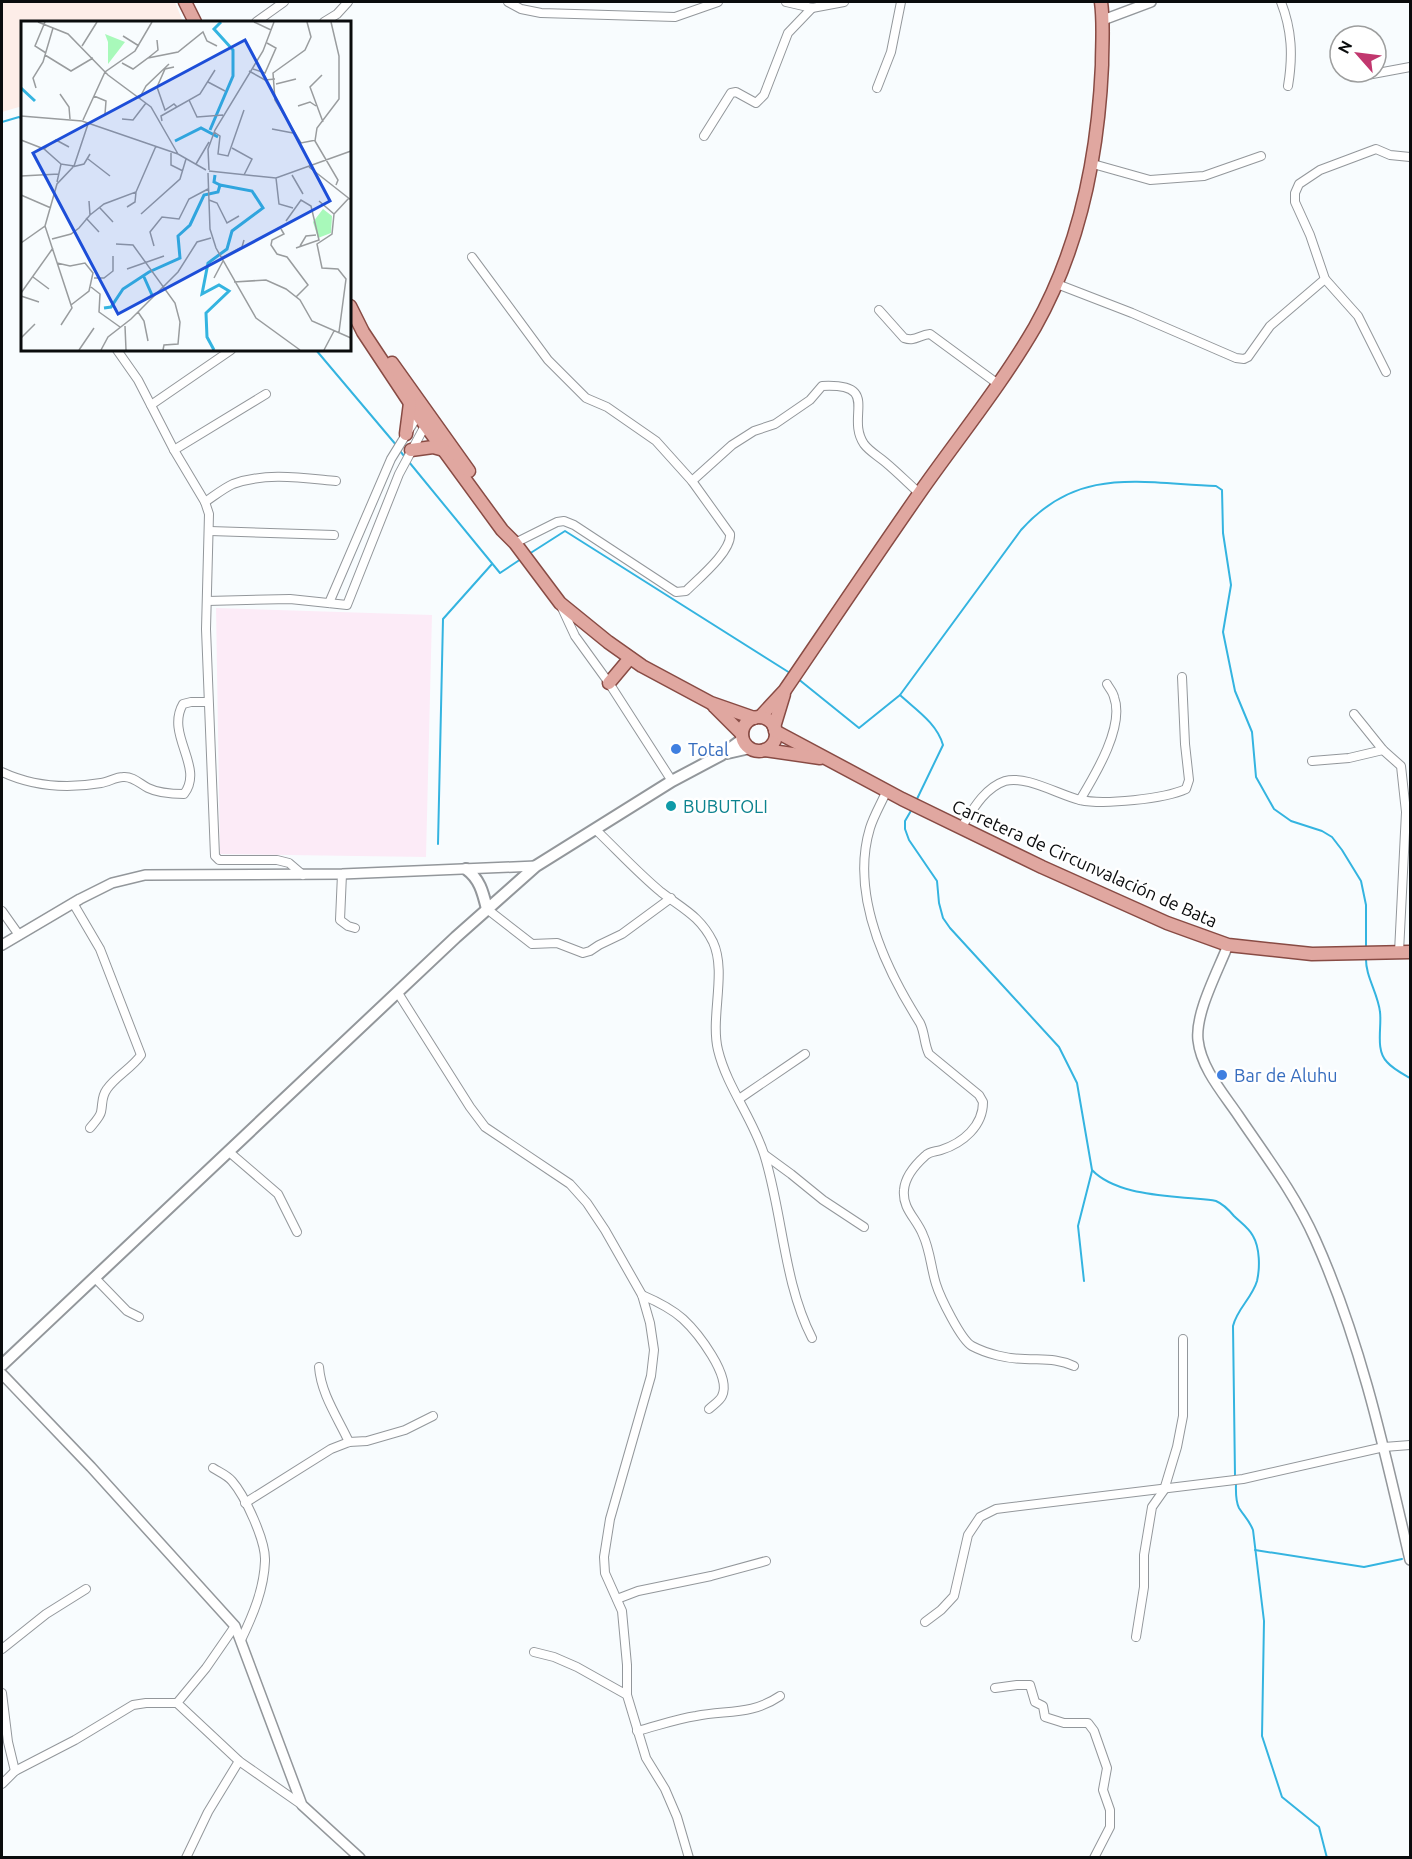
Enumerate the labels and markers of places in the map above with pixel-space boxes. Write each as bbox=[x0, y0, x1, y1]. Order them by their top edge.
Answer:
place label: Total bbox=[688, 739, 729, 759]
marker: Total bbox=[669, 742, 683, 756]
place label: BUBUTOLI bbox=[683, 796, 768, 816]
marker: BUBUTOLI bbox=[664, 799, 678, 813]
place label: Bar de Aluhu bbox=[1234, 1065, 1337, 1085]
marker: Bar de Aluhu bbox=[1215, 1068, 1229, 1082]

